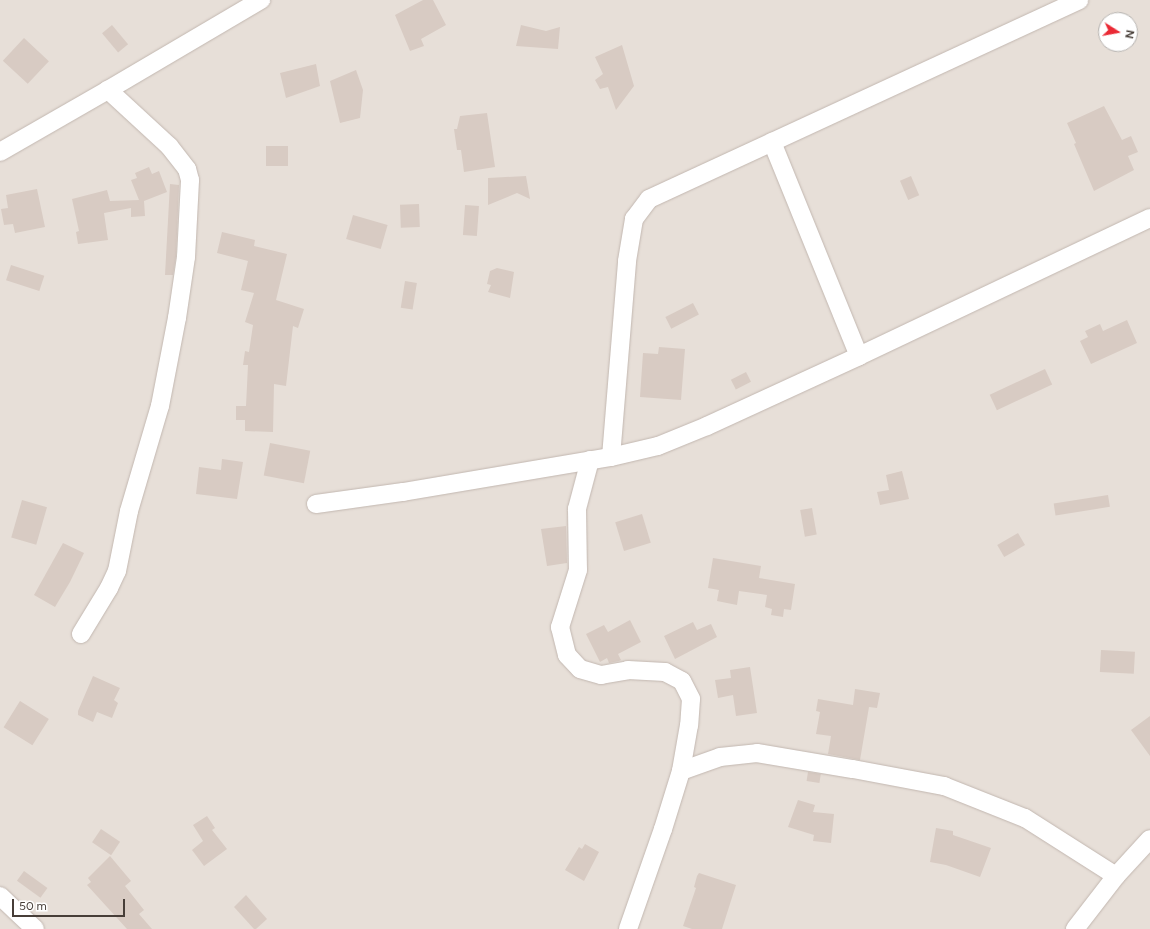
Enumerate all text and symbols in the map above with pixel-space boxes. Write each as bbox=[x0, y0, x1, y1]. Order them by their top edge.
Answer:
north arrow bbox=[1098, 12, 1138, 52]
text: N bbox=[1122, 29, 1136, 40]
scale bar bbox=[14, 891, 127, 917]
text: 50 m bbox=[19, 899, 47, 913]

